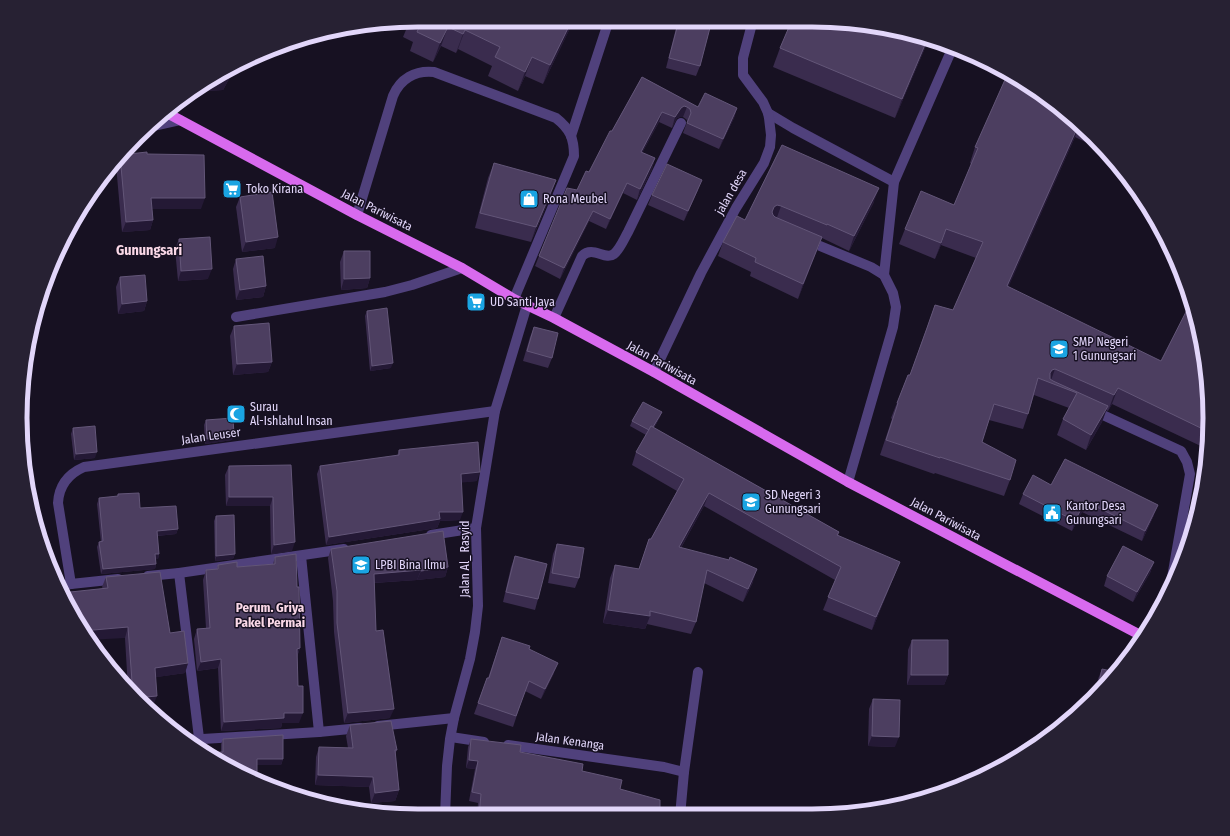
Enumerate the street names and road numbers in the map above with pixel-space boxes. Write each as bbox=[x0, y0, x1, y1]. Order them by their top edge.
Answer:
street label: jalan desa bbox=[712, 167, 750, 218]
street label: Jalan Pariwisata bbox=[339, 186, 415, 234]
street label: Jalan Pariwisata bbox=[625, 338, 699, 388]
street label: Jalan Leuser bbox=[180, 425, 242, 447]
street label: Jalan Pariwisata bbox=[909, 495, 984, 543]
street label: Jalan Al_ Rasyid bbox=[458, 520, 472, 598]
street label: Jalan Kenanga bbox=[535, 729, 605, 753]

